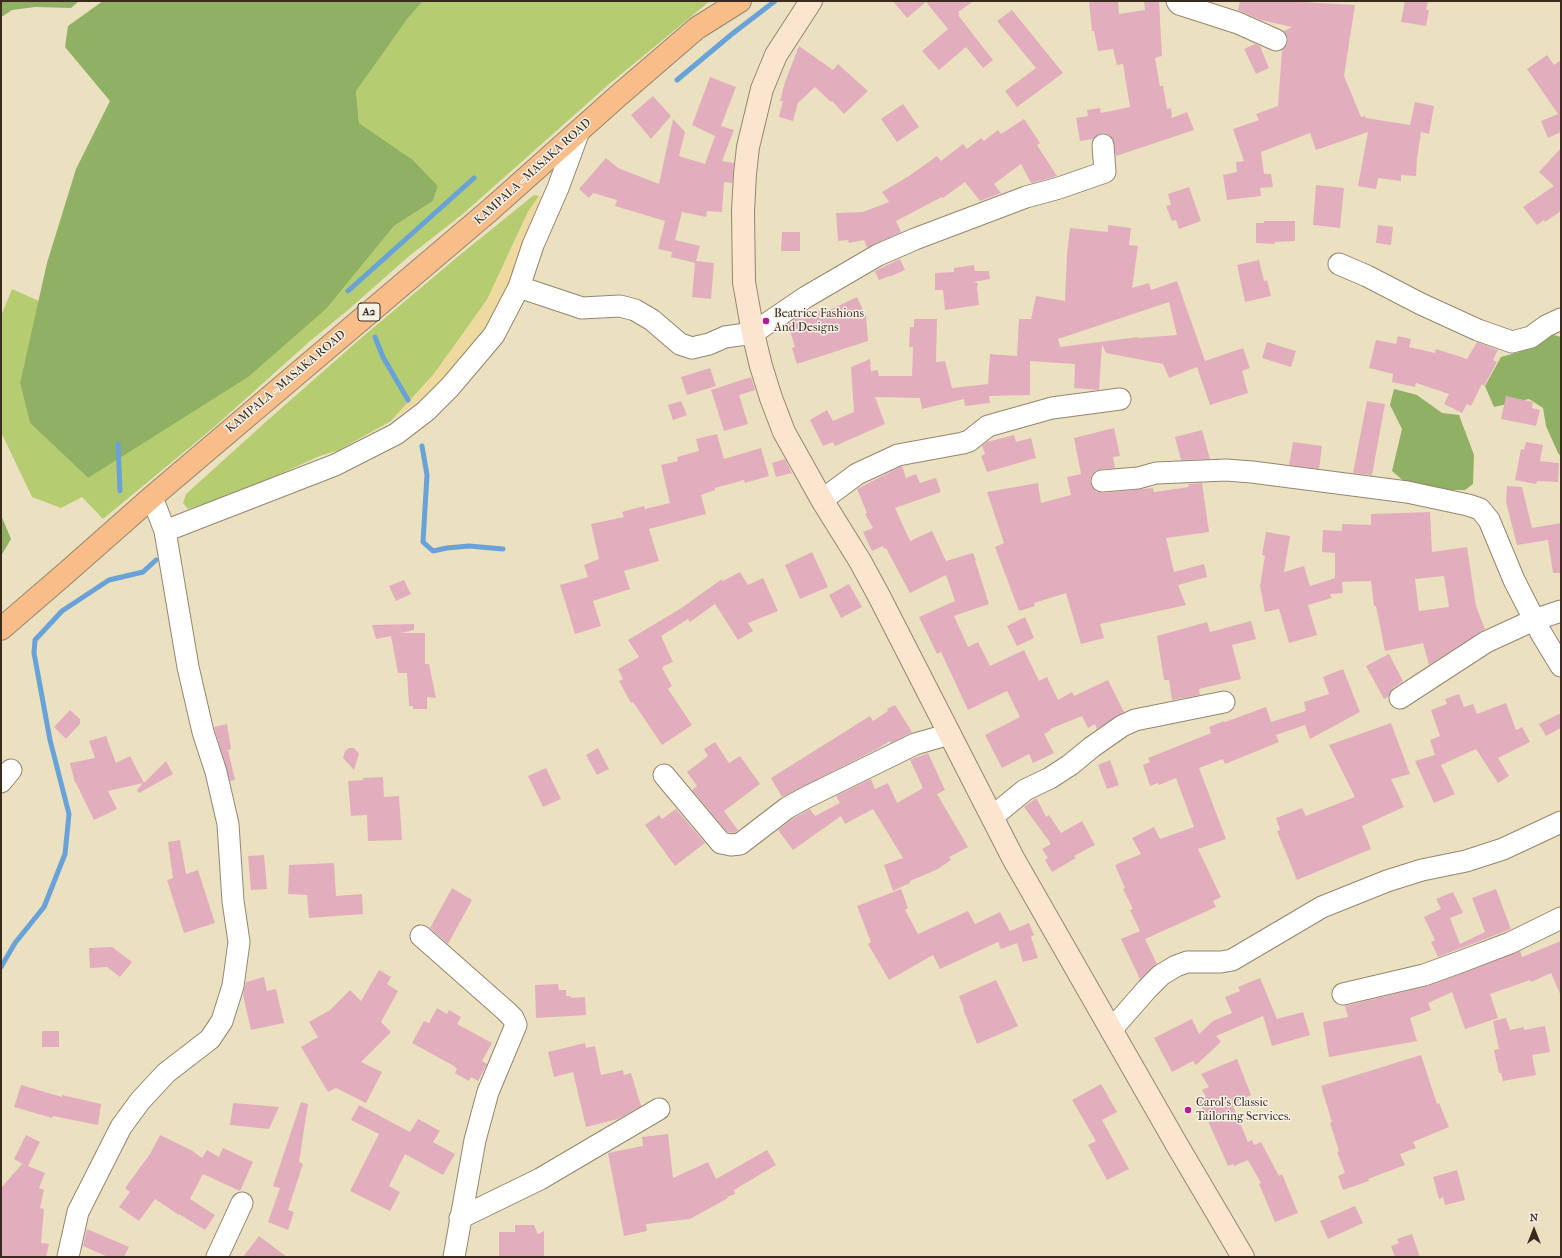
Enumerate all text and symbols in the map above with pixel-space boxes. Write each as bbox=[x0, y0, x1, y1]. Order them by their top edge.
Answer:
street label: KAMPALA - MASAKA ROAD bbox=[472, 116, 594, 228]
road number: A2 bbox=[358, 303, 380, 321]
place label: Beatrice Fashions And Designs bbox=[774, 307, 864, 335]
marker: Beatrice Fashions And Designs bbox=[761, 316, 771, 326]
street label: KAMPALA - MASAKA ROAD bbox=[223, 328, 349, 436]
place label: Carol's Classic Tailoring Services. bbox=[1196, 1096, 1291, 1124]
marker: Carol's Classic Tailoring Services. bbox=[1183, 1105, 1193, 1115]
north arrow bbox=[1514, 1210, 1554, 1250]
text: N bbox=[1530, 1211, 1538, 1224]

